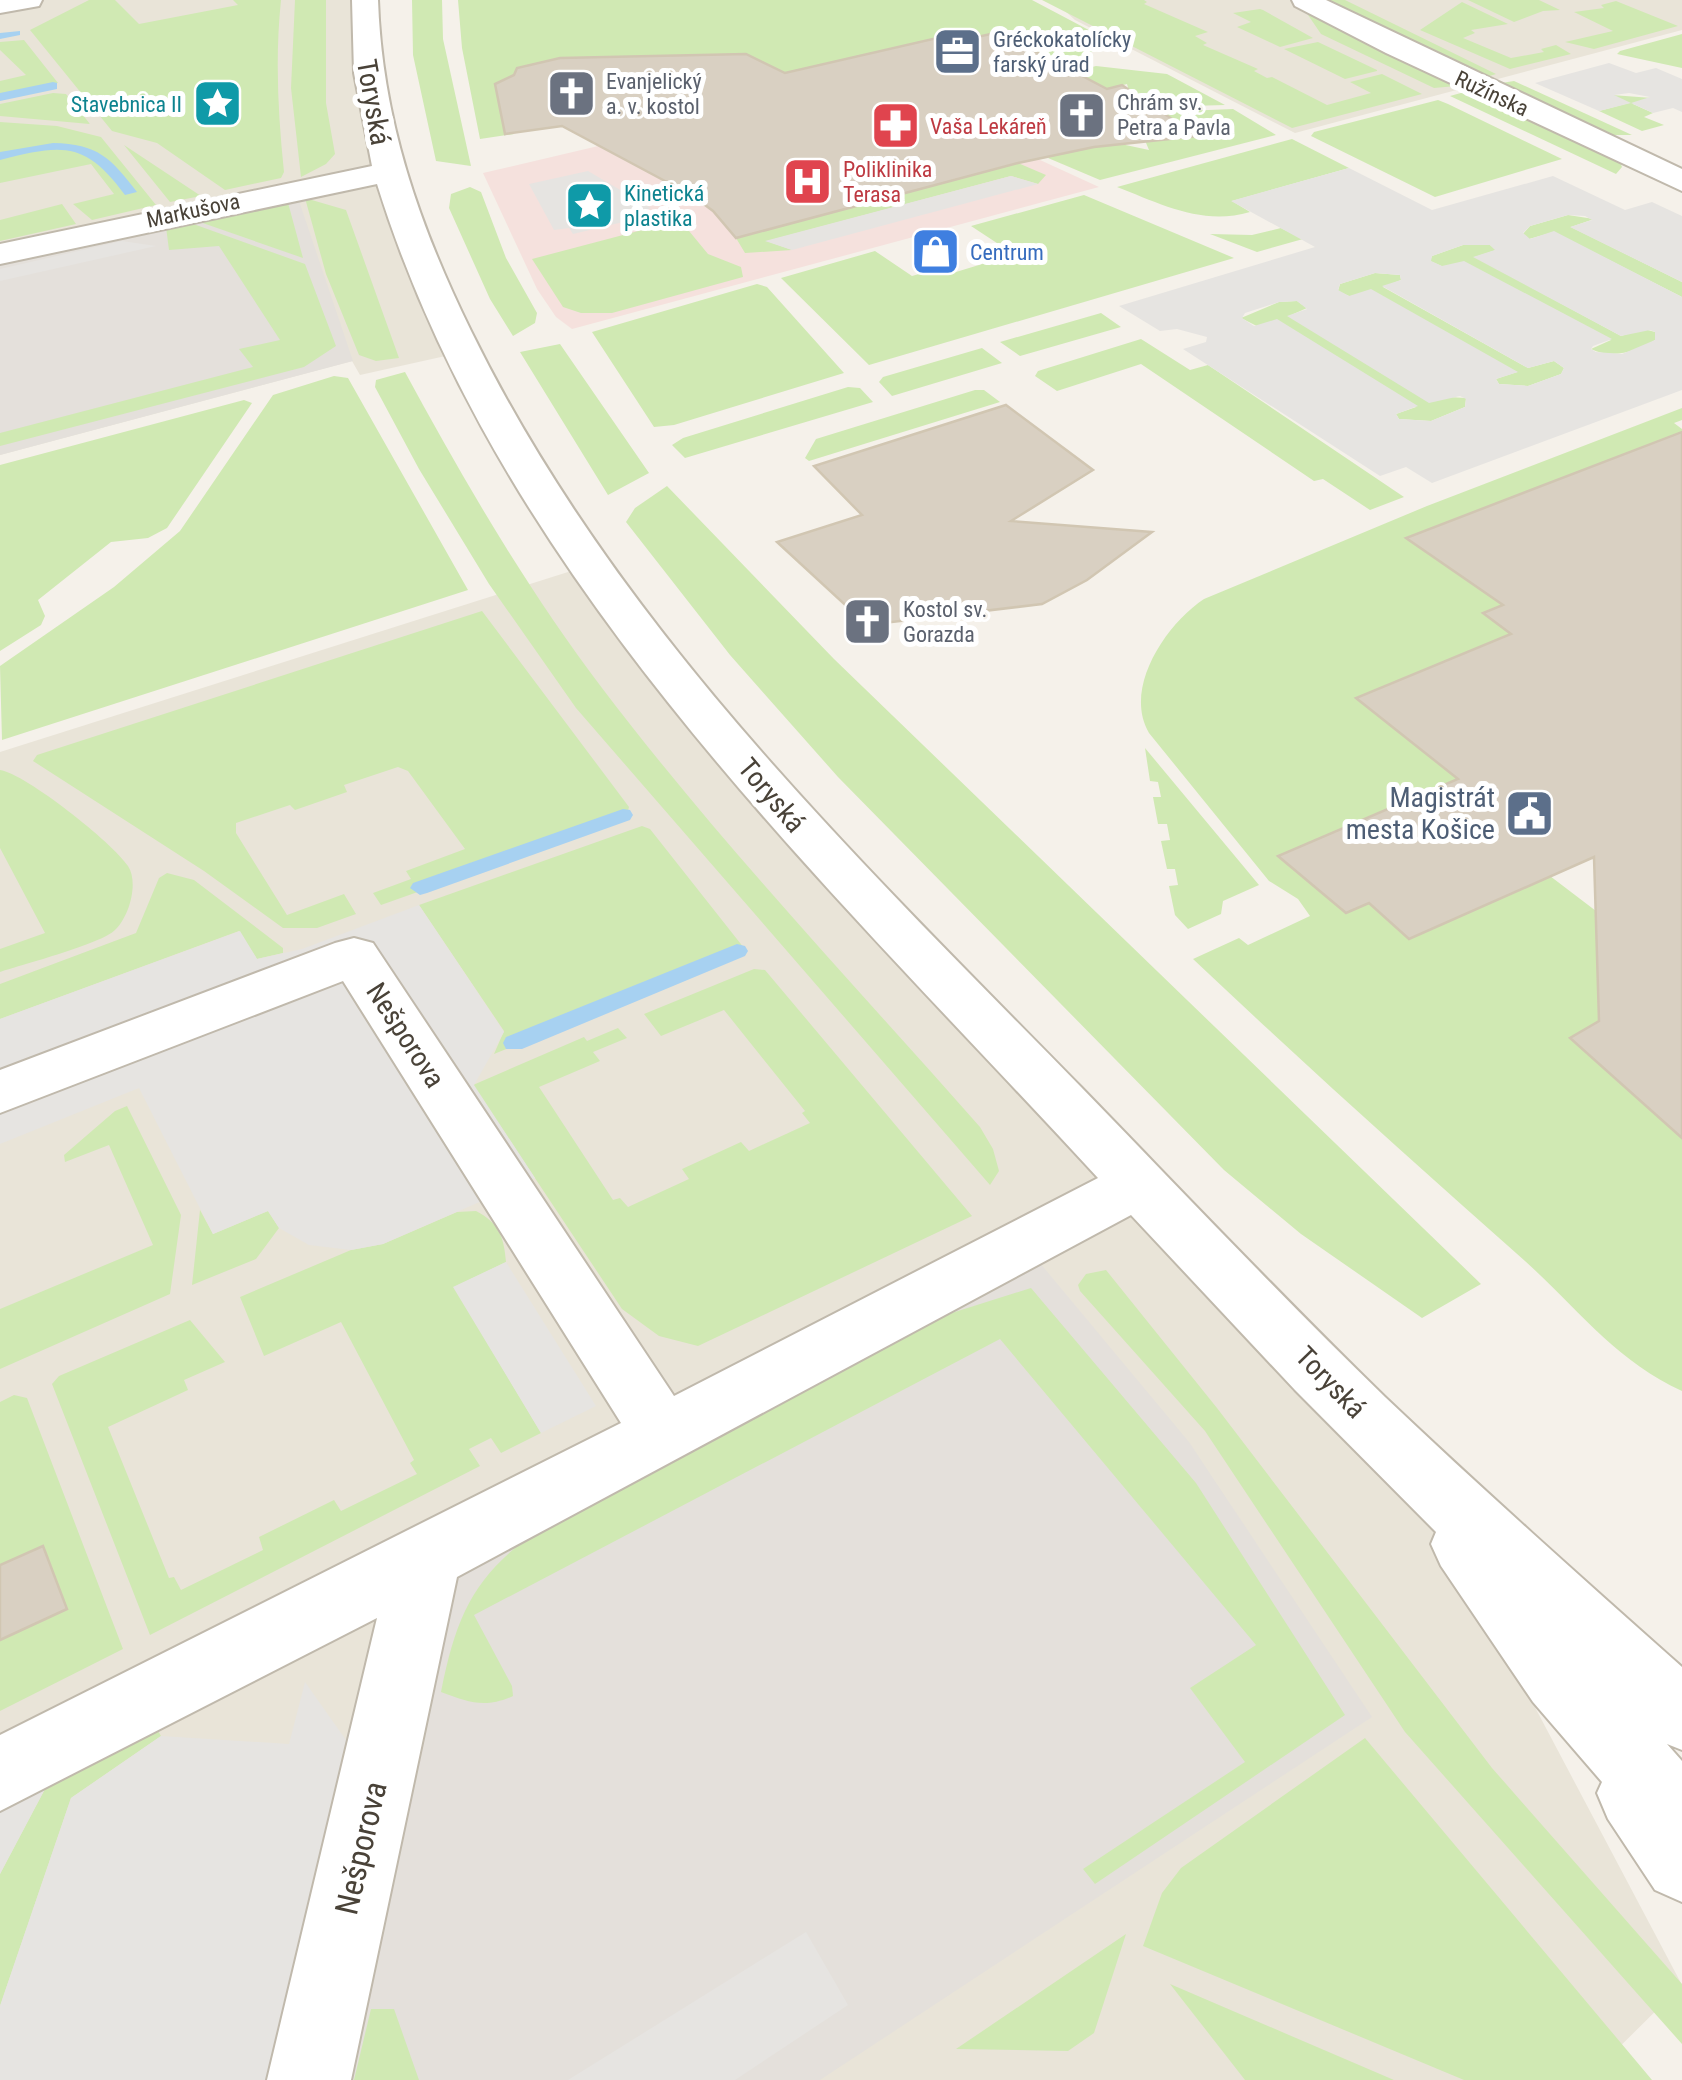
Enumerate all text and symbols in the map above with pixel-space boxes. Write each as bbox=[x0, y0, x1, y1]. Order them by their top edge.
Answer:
office icon: Gréckokatolícky farský úrad bbox=[932, 26, 984, 78]
place label: Gréckokatolícky farský úrad bbox=[993, 27, 1131, 77]
street label: Toryská bbox=[350, 57, 397, 148]
street label: Ružínska bbox=[1451, 66, 1533, 121]
church icon: Evanjelický a. v. kostol bbox=[545, 68, 597, 120]
place label: Evanjelický a. v. kostol bbox=[606, 69, 702, 119]
place icon: Stavebnica II bbox=[191, 78, 243, 130]
church icon: Chrám sv. Petra a Pavla bbox=[1056, 89, 1108, 141]
place label: Chrám sv. Petra a Pavla bbox=[1117, 90, 1231, 140]
place label: Stavebnica II bbox=[71, 92, 182, 117]
pharmacy icon: Vaša Lekáreň bbox=[869, 100, 921, 152]
place label: Vaša Lekáreň bbox=[930, 114, 1047, 139]
hospital icon: Poliklinika Terasa bbox=[782, 156, 834, 208]
place label: Poliklinika Terasa bbox=[843, 157, 932, 207]
place icon: Kinetická plastika bbox=[563, 180, 615, 232]
place label: Kinetická plastika bbox=[624, 181, 704, 231]
street label: Markušova bbox=[144, 188, 242, 233]
shop icon: Centrum bbox=[909, 226, 961, 278]
place label: Centrum bbox=[970, 240, 1044, 265]
church icon: Kostol sv. Gorazda bbox=[842, 596, 894, 648]
place label: Kostol sv. Gorazda bbox=[903, 597, 987, 647]
street label: Toryská bbox=[731, 752, 812, 839]
place label: Magistrát mesta Košice bbox=[1346, 781, 1495, 846]
public building icon: Magistrát mesta Košice bbox=[1504, 787, 1556, 839]
street label: Nešporova bbox=[359, 977, 452, 1094]
street label: Toryská bbox=[1289, 1340, 1373, 1425]
street label: Nešporova bbox=[327, 1778, 395, 1918]

